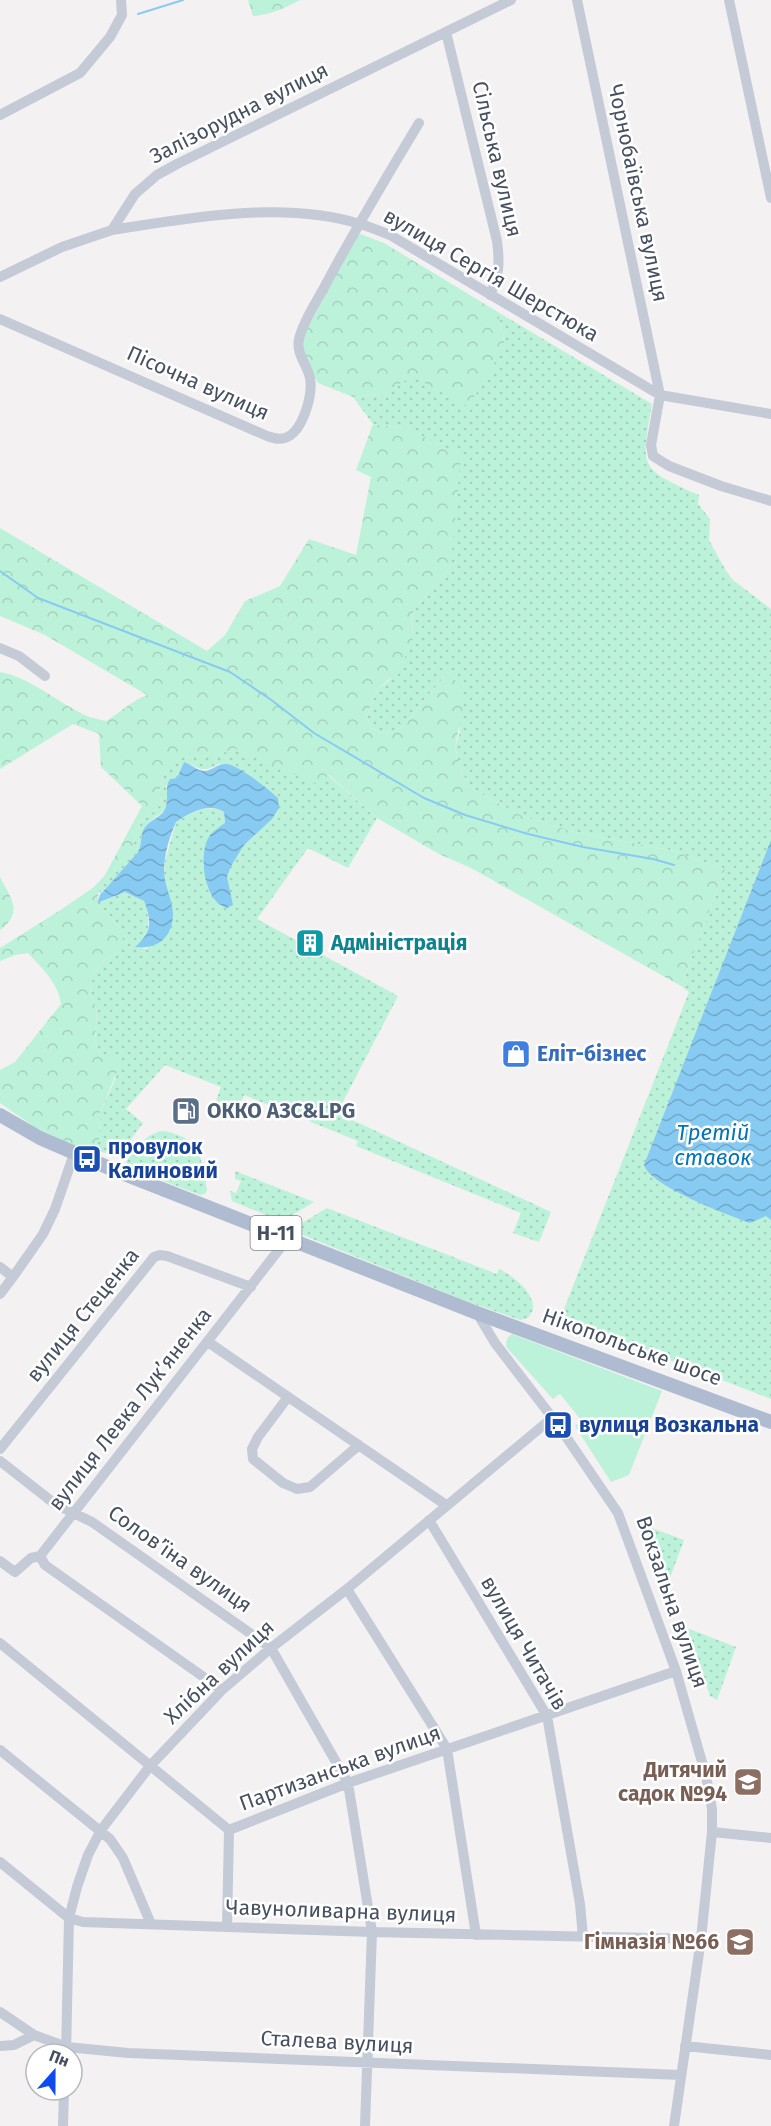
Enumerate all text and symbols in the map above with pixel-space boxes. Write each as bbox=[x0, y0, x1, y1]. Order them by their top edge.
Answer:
street label: Залізорудна вулиця bbox=[145, 57, 333, 169]
street label: Сільська вулиця bbox=[466, 78, 528, 240]
street label: Чорнобаївська вулиця bbox=[602, 82, 674, 304]
street label: вулиця Сергія Шерстюка bbox=[379, 203, 603, 347]
street label: Пісочна вулиця bbox=[123, 340, 273, 426]
building icon: Адміністрація bbox=[294, 927, 326, 959]
place label: Адміністрація bbox=[330, 930, 467, 956]
shop icon: Еліт-бізнес bbox=[500, 1038, 532, 1070]
place label: Еліт-бізнес bbox=[537, 1041, 646, 1067]
fuel station icon: ОККО АЗС&LPG bbox=[170, 1095, 202, 1127]
place label: ОККО АЗС&LPG bbox=[207, 1098, 355, 1124]
water label: Третій ставок bbox=[674, 1119, 752, 1171]
place label: провулок Калиновий bbox=[108, 1134, 218, 1184]
bus stop icon: провулок Калиновий bbox=[71, 1143, 103, 1175]
road number: Н-11 bbox=[250, 1216, 302, 1250]
street label: вулиця Стеценка bbox=[21, 1243, 145, 1387]
street label: вулиця Левка Лукʼяненка bbox=[43, 1302, 217, 1516]
street label: Нікопольське шосе bbox=[539, 1302, 725, 1392]
bus stop icon: вулиця Возкальна bbox=[542, 1409, 574, 1441]
place label: вулиця Возкальна bbox=[579, 1412, 759, 1438]
street label: Соловʼїна вулиця bbox=[103, 1500, 257, 1618]
street label: Вокзальна вулиця bbox=[630, 1513, 714, 1691]
street label: вулиця Читачів bbox=[475, 1571, 573, 1715]
street label: Хлібна вулиця bbox=[159, 1614, 279, 1730]
street label: Партизанська вулиця bbox=[236, 1719, 444, 1817]
place label: Дитячий садок №94 bbox=[618, 1757, 727, 1807]
school or university icon: Дитячий садок №94 bbox=[732, 1766, 764, 1798]
street label: Чавуноливарна вулиця bbox=[225, 1894, 457, 1928]
school or university icon: Гімназія №66 bbox=[724, 1926, 756, 1958]
place label: Гімназія №66 bbox=[584, 1929, 719, 1955]
street label: Сталева вулиця bbox=[260, 2025, 414, 2059]
north arrow bbox=[24, 2042, 84, 2102]
text: Пн bbox=[46, 2046, 72, 2071]

